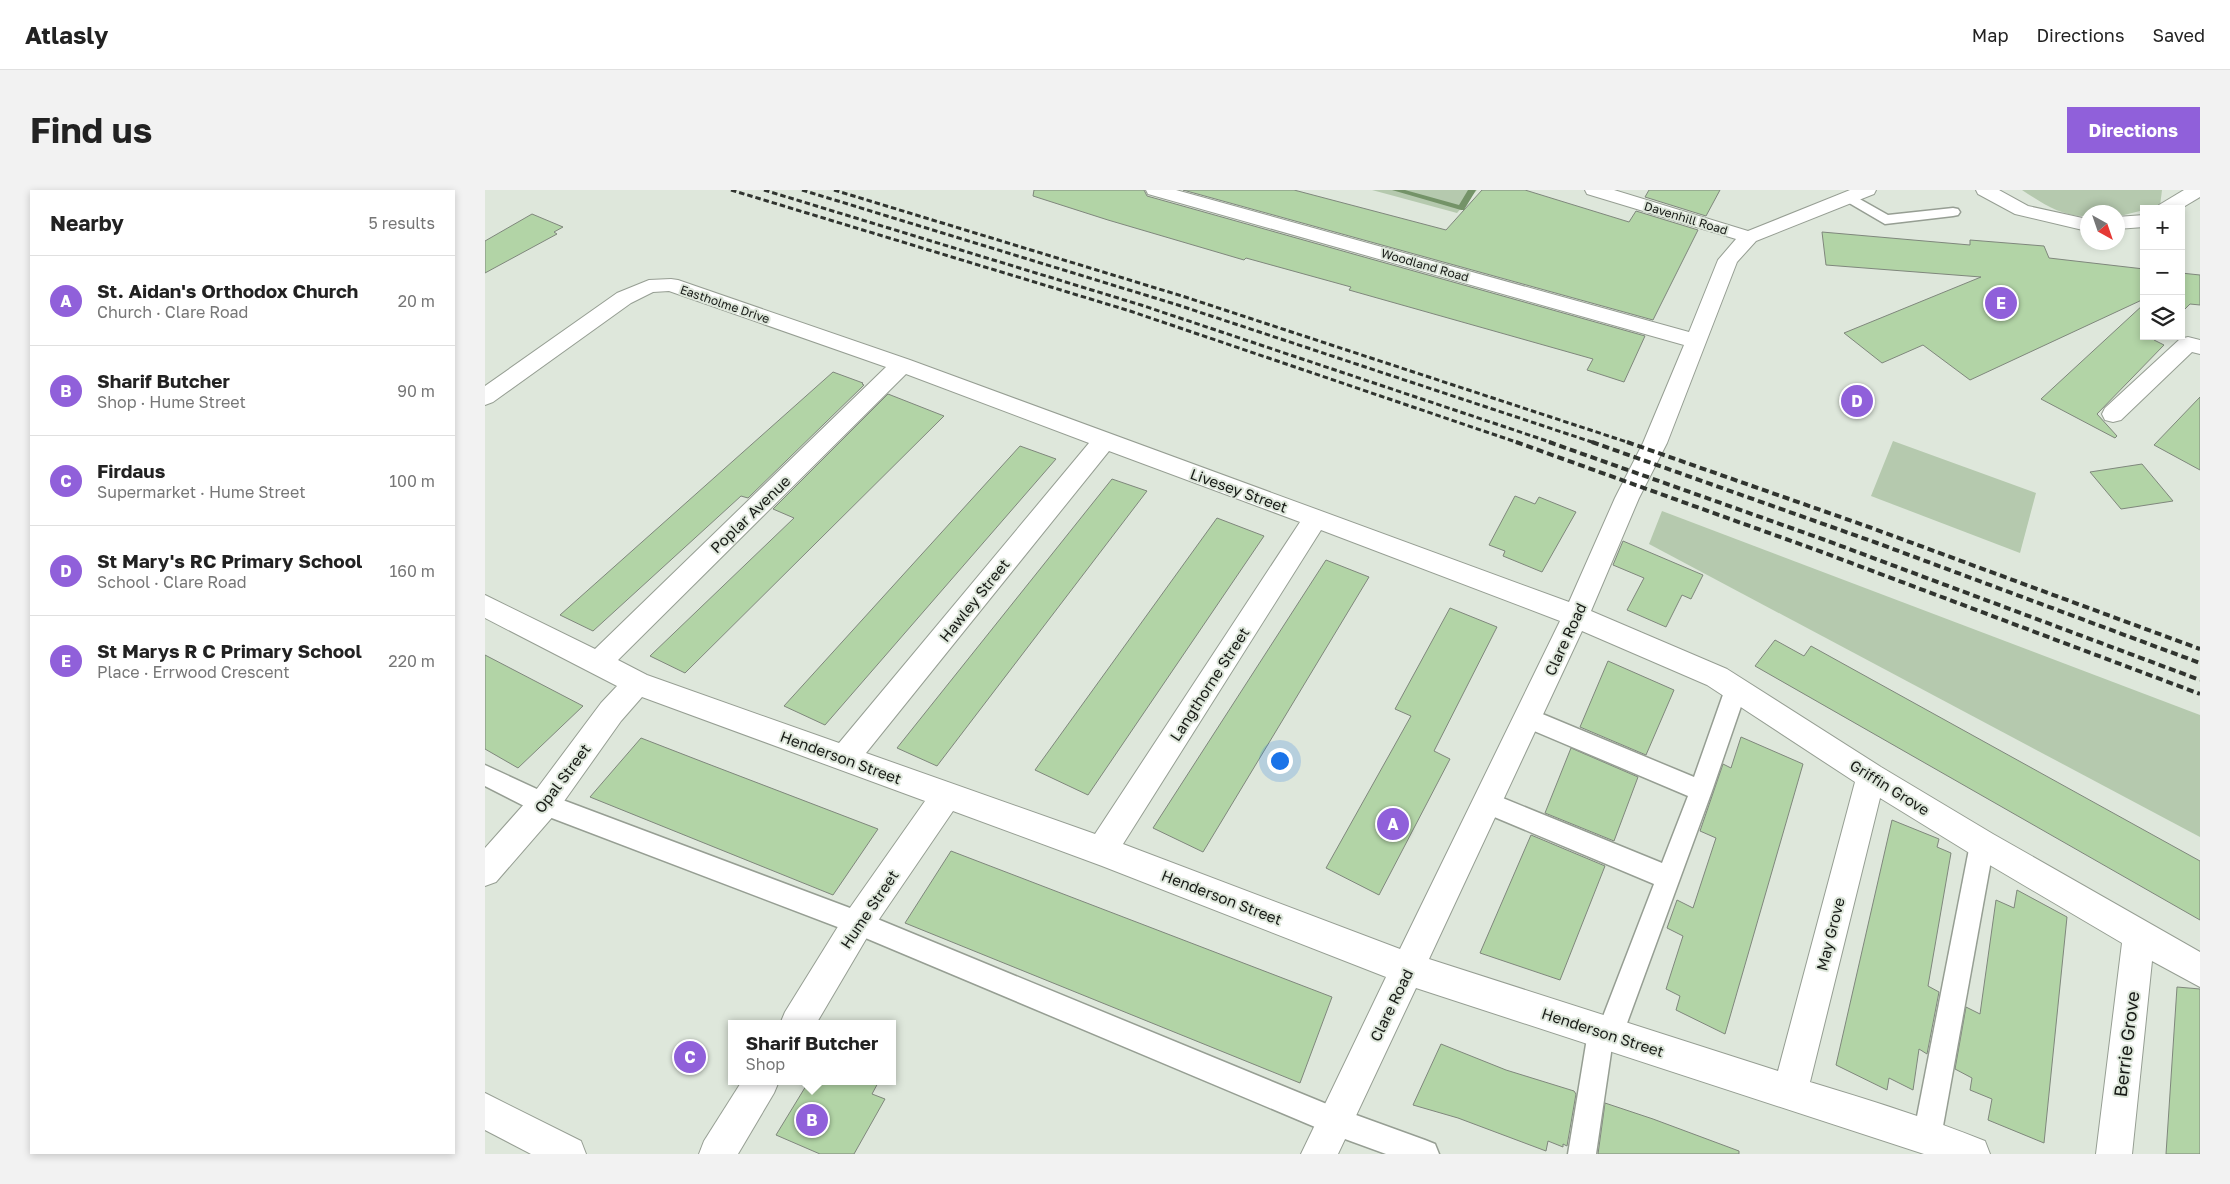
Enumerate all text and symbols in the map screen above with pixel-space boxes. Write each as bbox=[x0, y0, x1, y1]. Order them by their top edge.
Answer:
text: Atlasly bbox=[25, 20, 108, 49]
text: Map bbox=[1972, 24, 2008, 46]
text: Directions bbox=[2036, 24, 2124, 46]
text: Saved bbox=[2152, 24, 2205, 46]
button: Directions bbox=[2067, 107, 2200, 153]
text: Find us bbox=[30, 109, 152, 151]
street label: Davenhill Road bbox=[1642, 198, 1730, 238]
north arrow bbox=[2080, 205, 2125, 250]
map controls bbox=[2140, 205, 2185, 340]
button: + bbox=[2140, 205, 2185, 250]
text: Nearby bbox=[50, 210, 124, 236]
text: 5 results bbox=[369, 213, 435, 233]
street label: Woodland Road bbox=[1379, 245, 1471, 285]
button: − bbox=[2140, 250, 2185, 295]
text: St. Aidan's Orthodox Church bbox=[97, 279, 358, 302]
street label: Eastholme Drive bbox=[678, 282, 772, 326]
pin: E bbox=[1985, 284, 2017, 322]
text: A bbox=[60, 291, 72, 311]
text: 20 m bbox=[398, 291, 435, 311]
button: layers bbox=[2140, 295, 2185, 340]
text: Church · Clare Road bbox=[97, 302, 248, 322]
text: Sharif Butcher bbox=[97, 369, 230, 392]
text: B bbox=[60, 381, 72, 401]
text: 90 m bbox=[397, 381, 435, 401]
pin: D bbox=[1841, 382, 1873, 420]
text: Shop · Hume Street bbox=[97, 392, 246, 412]
text: Firdaus bbox=[97, 459, 165, 482]
street label: Livesey Street bbox=[1188, 464, 1290, 516]
text: C bbox=[60, 471, 72, 491]
text: 100 m bbox=[389, 471, 435, 491]
street label: Poplar Avenue bbox=[706, 471, 794, 557]
text: Supermarket · Hume Street bbox=[97, 482, 306, 502]
text: St Mary's RC Primary School bbox=[97, 549, 362, 572]
street label: Hawley Street bbox=[935, 555, 1013, 645]
text: D bbox=[60, 561, 72, 581]
text: 160 m bbox=[389, 561, 435, 581]
text: School · Clare Road bbox=[97, 572, 247, 592]
street label: Clare Road bbox=[1540, 600, 1590, 678]
street label: Langthorne Street bbox=[1166, 624, 1252, 744]
text: St Marys R C Primary School bbox=[97, 639, 362, 662]
text: E bbox=[61, 651, 71, 671]
text: 220 m bbox=[388, 651, 435, 671]
text: Place · Errwood Crescent bbox=[97, 662, 290, 682]
street label: Henderson Street bbox=[778, 727, 904, 787]
street label: Opal Street bbox=[530, 740, 594, 816]
your location bbox=[1267, 748, 1293, 774]
street label: Griffin Grove bbox=[1847, 755, 1933, 819]
pin: A bbox=[1377, 805, 1409, 843]
street label: Hume Street bbox=[836, 866, 902, 952]
street label: Henderson Street bbox=[1159, 866, 1285, 928]
street label: May Grove bbox=[1812, 895, 1848, 973]
street label: Clare Road bbox=[1366, 966, 1416, 1044]
street label: Berrie Grove bbox=[2109, 990, 2143, 1098]
street label: Henderson Street bbox=[1540, 1004, 1666, 1060]
popup bbox=[728, 1020, 896, 1085]
text: Sharif Butcher bbox=[746, 1031, 878, 1054]
pin: C bbox=[674, 1038, 706, 1076]
text: Shop bbox=[746, 1054, 785, 1074]
pin: B bbox=[796, 1101, 828, 1139]

